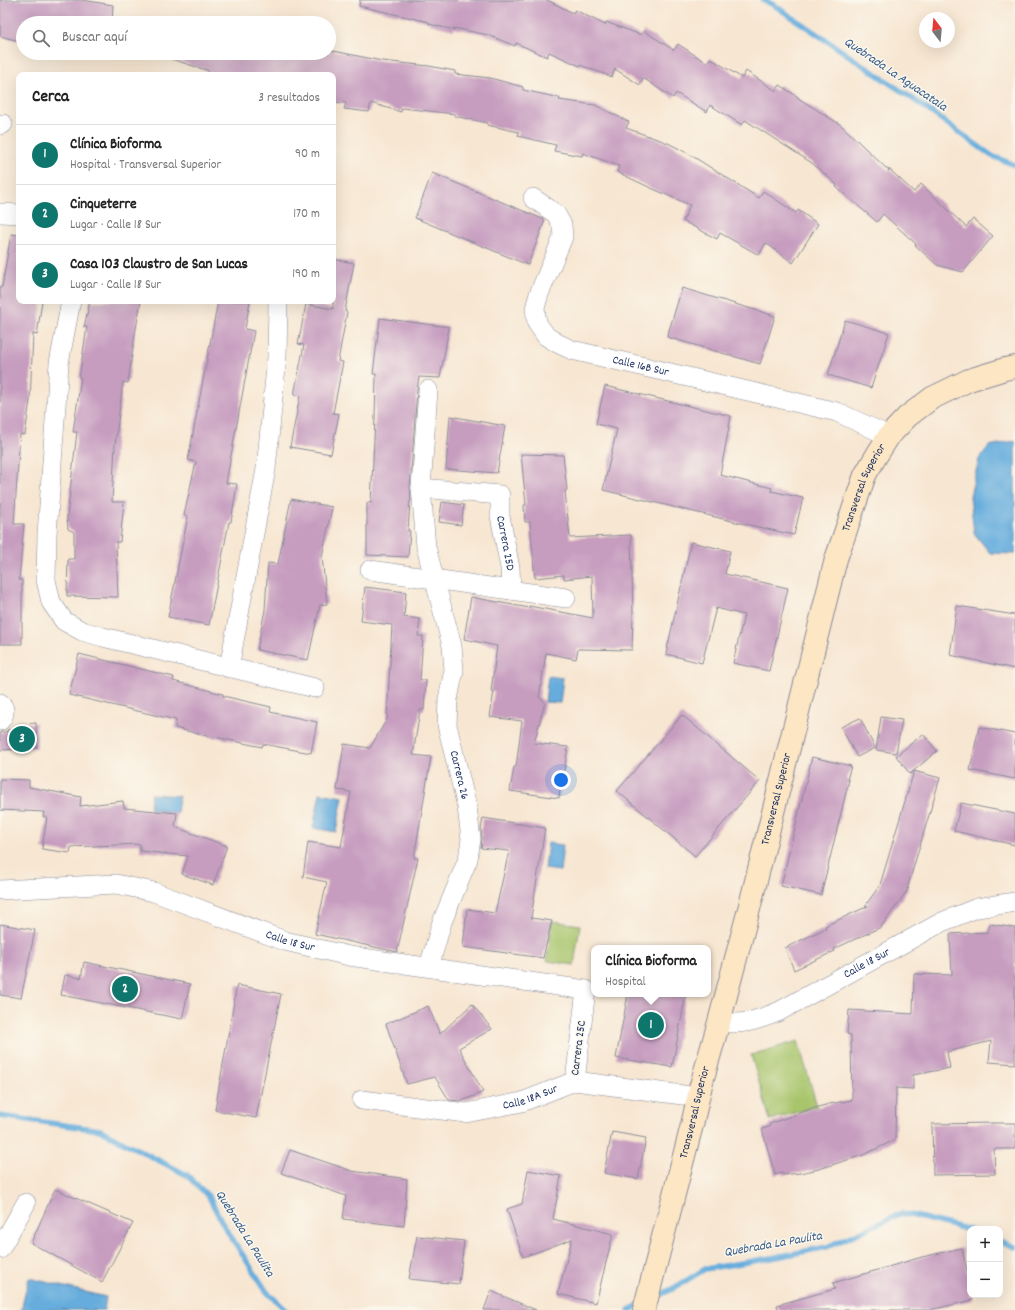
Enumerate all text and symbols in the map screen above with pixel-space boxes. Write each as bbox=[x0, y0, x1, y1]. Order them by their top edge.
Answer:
north arrow bbox=[919, 12, 955, 48]
search box bbox=[16, 16, 336, 60]
icon: search bbox=[30, 27, 52, 49]
text: Buscar aquí bbox=[62, 27, 127, 49]
water label: Quebrada La Aguacatala bbox=[840, 33, 951, 117]
text: Cerca bbox=[32, 86, 69, 110]
text: 3 resultados bbox=[258, 89, 320, 108]
text: Clínica Bioforma bbox=[70, 134, 161, 156]
text: 1 bbox=[44, 145, 46, 164]
text: 90 m bbox=[295, 145, 320, 164]
text: Hospital · Transversal Superior bbox=[70, 156, 221, 175]
text: Cinqueterre bbox=[70, 194, 137, 216]
text: 2 bbox=[42, 205, 48, 224]
text: 170 m bbox=[293, 205, 320, 224]
text: Lugar · Calle 18 Sur bbox=[70, 216, 161, 235]
text: Casa 103 Claustro de San Lucas bbox=[70, 254, 248, 276]
text: 3 bbox=[42, 265, 48, 284]
text: 190 m bbox=[292, 265, 320, 284]
text: Lugar · Calle 18 Sur bbox=[70, 276, 161, 295]
street label: Calle 16B Sur bbox=[611, 351, 671, 381]
street label: Transversal Superior bbox=[838, 440, 891, 534]
street label: Carrera 25D bbox=[492, 514, 519, 572]
pin: 3 bbox=[9, 724, 35, 754]
street label: Carrera 26 bbox=[445, 749, 473, 801]
street label: Transversal Superior bbox=[757, 751, 796, 847]
your location bbox=[551, 770, 571, 790]
street label: Calle 18 Sur bbox=[263, 926, 317, 956]
street label: Calle 18 Sur bbox=[841, 943, 894, 983]
popup bbox=[591, 945, 711, 997]
text: Clínica Bioforma bbox=[605, 951, 697, 973]
text: Hospital bbox=[605, 973, 646, 992]
pin: 2 bbox=[112, 974, 138, 1004]
pin: 1 bbox=[638, 1010, 664, 1040]
street label: Carrera 25C bbox=[567, 1019, 591, 1076]
street label: Transversal Superior bbox=[675, 1064, 715, 1160]
street label: Calle 18A Sur bbox=[501, 1080, 561, 1114]
water label: Quebrada La Paulita bbox=[210, 1187, 279, 1282]
map controls bbox=[967, 1226, 1003, 1298]
button: + bbox=[967, 1226, 1003, 1262]
water label: Quebrada La Paulita bbox=[723, 1227, 824, 1263]
button: − bbox=[967, 1262, 1003, 1298]

